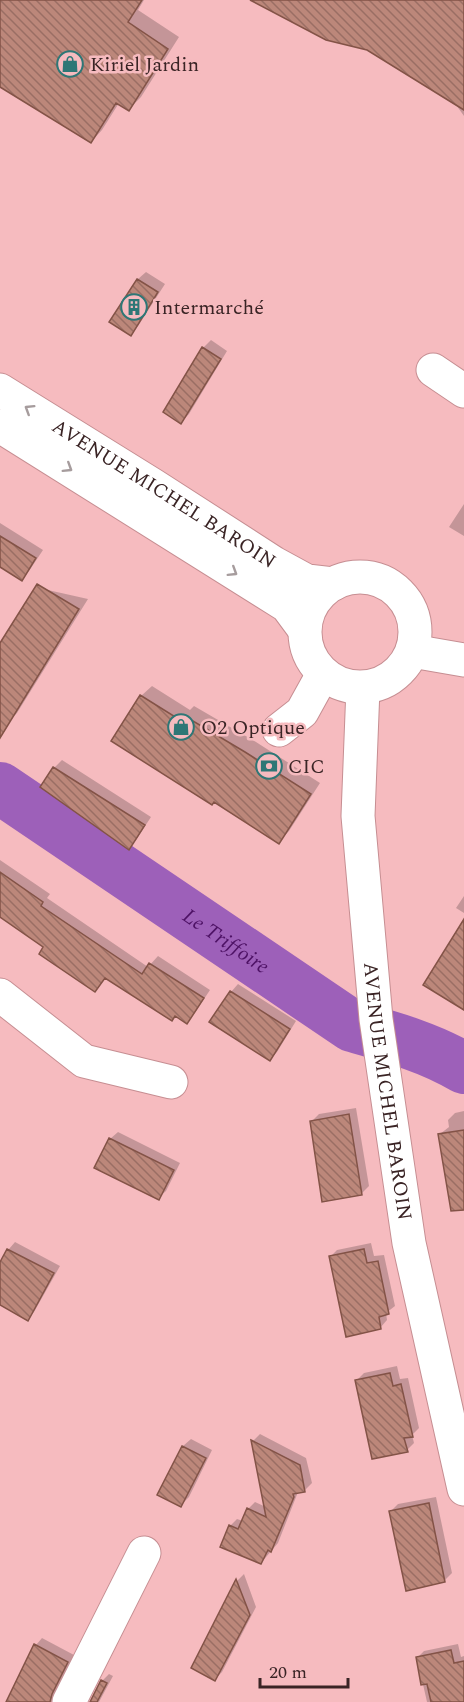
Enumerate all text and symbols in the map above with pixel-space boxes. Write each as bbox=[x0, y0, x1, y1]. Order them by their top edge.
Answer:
shop icon: Kiriel Jardin bbox=[55, 49, 85, 79]
place label: Kiriel Jardin bbox=[90, 50, 199, 80]
building icon: Intermarché bbox=[119, 292, 149, 322]
place label: Intermarché bbox=[154, 293, 264, 323]
one-way arrow bbox=[25, 405, 36, 416]
street label: AVENUE MICHEL BAROIN bbox=[46, 412, 282, 577]
one-way arrow bbox=[61, 461, 72, 472]
one-way arrow bbox=[226, 565, 237, 576]
shop icon: O2 Optique bbox=[166, 712, 196, 742]
place label: O2 Optique bbox=[201, 713, 305, 743]
bank icon: CIC bbox=[254, 751, 284, 781]
place label: CIC bbox=[288, 752, 325, 782]
water label: Le Triffoire bbox=[176, 901, 276, 983]
street label: AVENUE MICHEL BAROIN bbox=[355, 961, 419, 1222]
scale bar bbox=[260, 1651, 348, 1689]
text: 20 m bbox=[269, 1659, 307, 1686]

